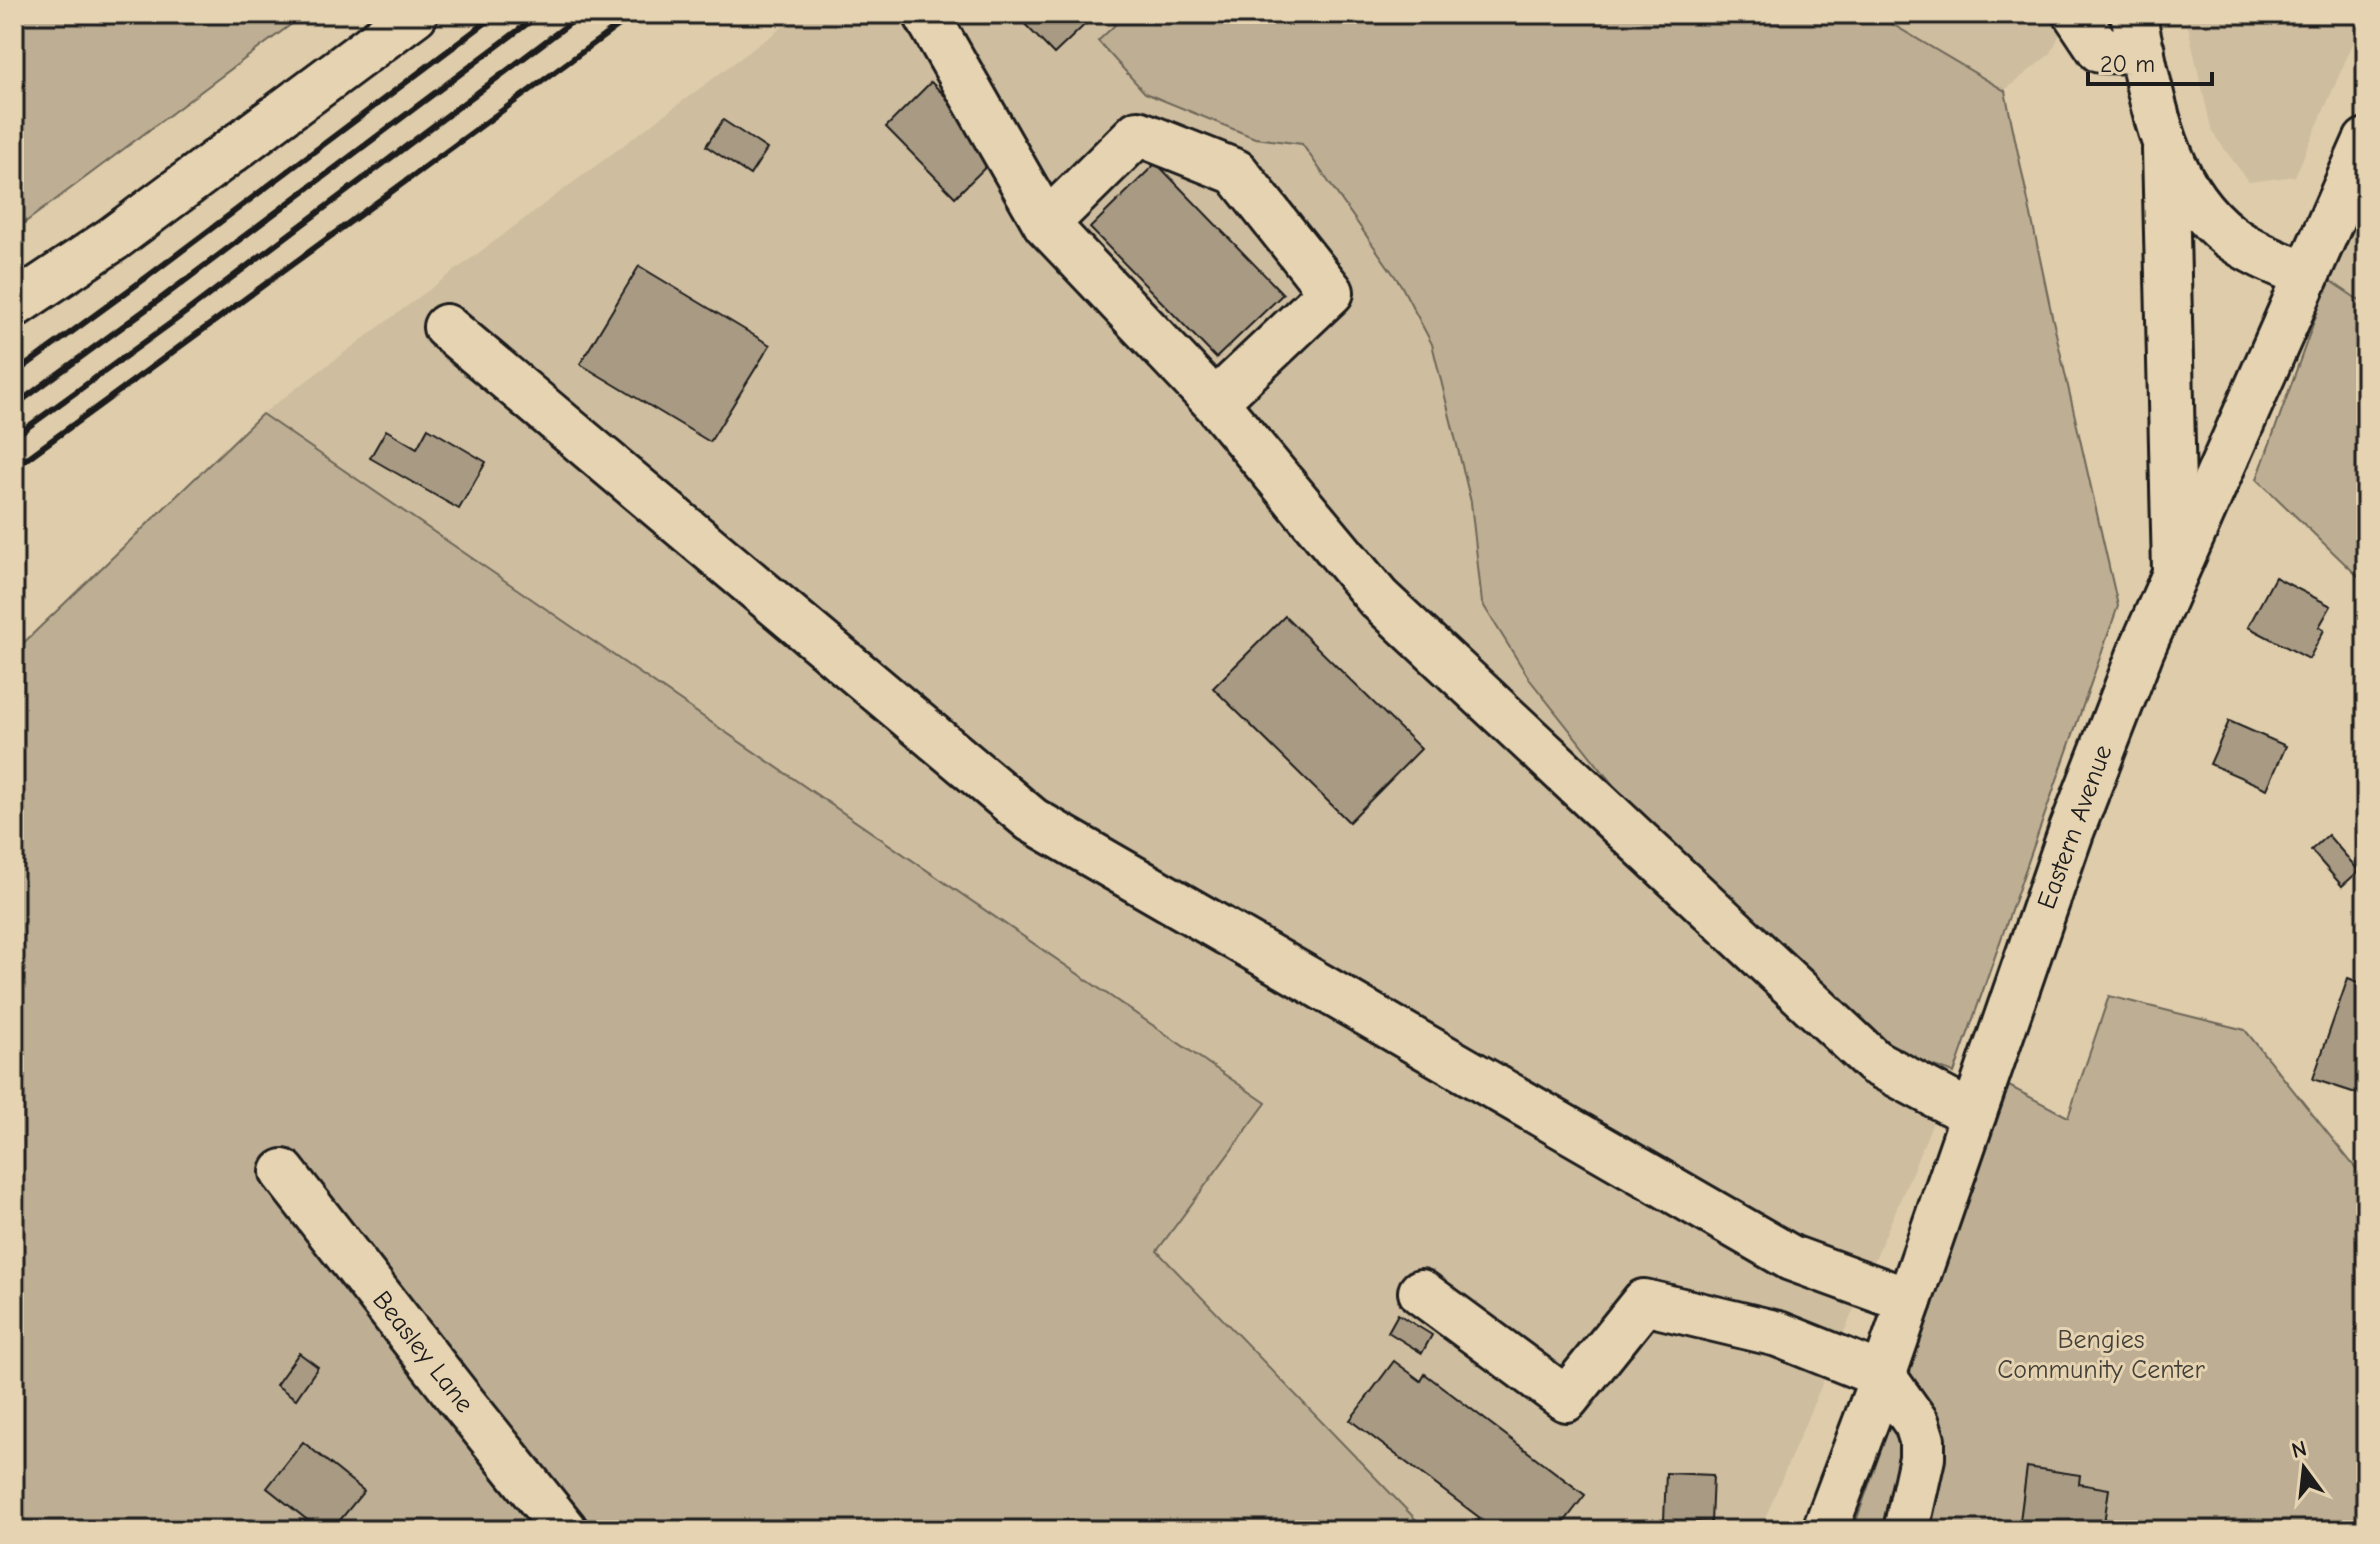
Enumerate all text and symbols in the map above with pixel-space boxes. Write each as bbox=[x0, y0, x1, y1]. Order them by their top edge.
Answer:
scale bar bbox=[2088, 36, 2212, 86]
text: 20 m bbox=[2100, 50, 2155, 78]
street label: Eastern Avenue bbox=[2031, 741, 2119, 913]
street label: Beasley Lane bbox=[366, 1285, 480, 1419]
park label: Bengies Community Center bbox=[1997, 1325, 2205, 1385]
north arrow bbox=[2264, 1428, 2344, 1508]
text: N bbox=[2289, 1435, 2309, 1464]

